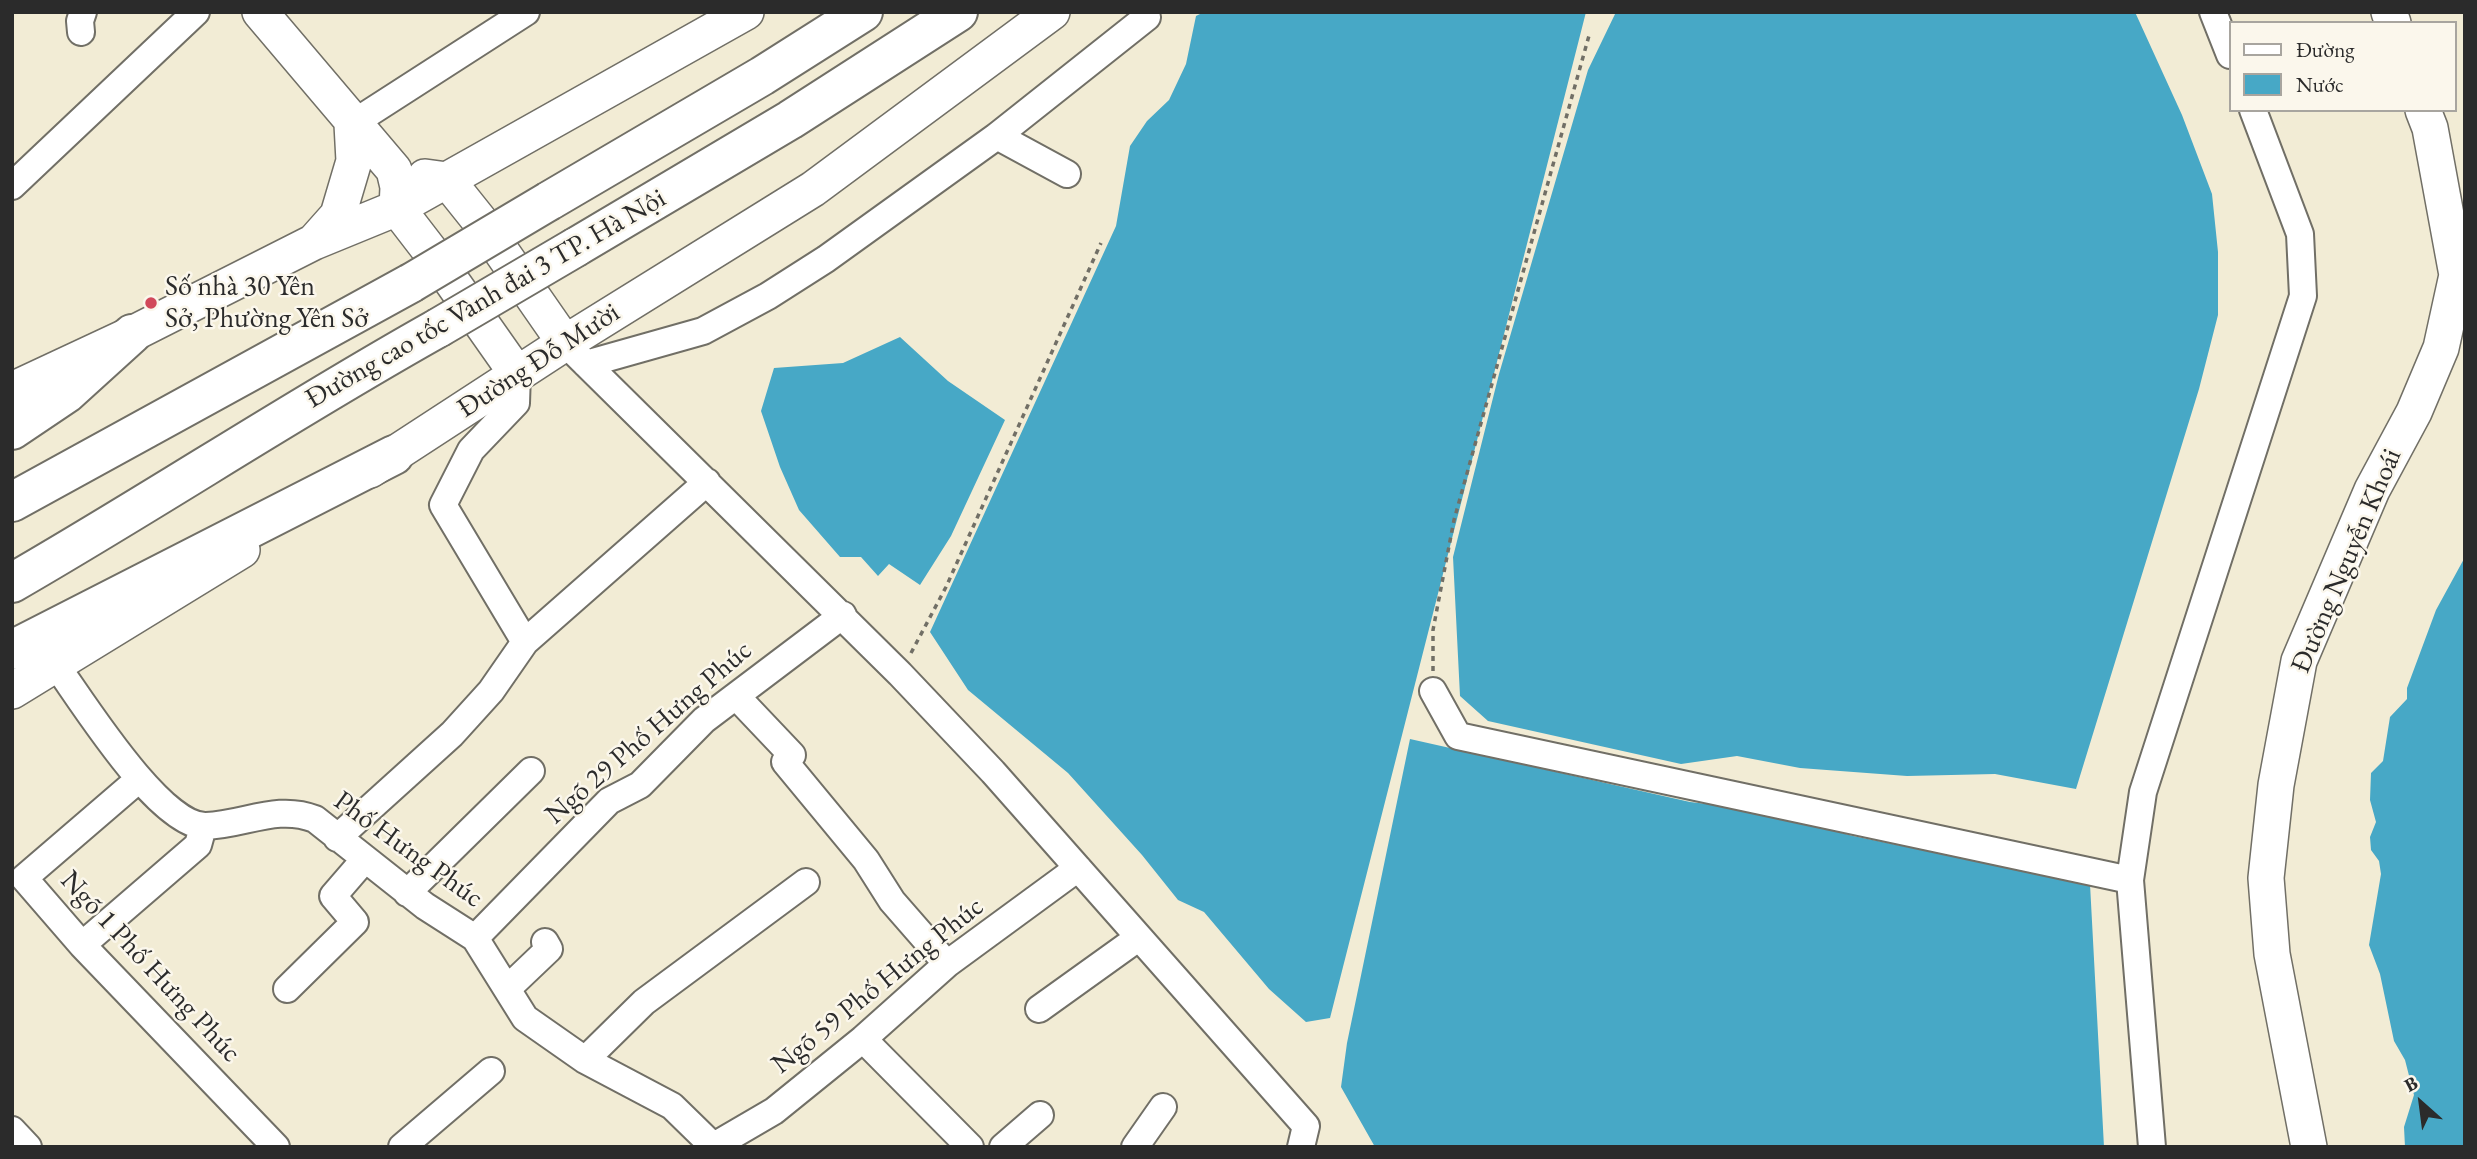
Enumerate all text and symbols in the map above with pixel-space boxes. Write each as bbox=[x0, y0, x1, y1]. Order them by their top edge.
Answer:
legend bbox=[2228, 21, 2456, 112]
text: Đường bbox=[2296, 36, 2354, 63]
text: Nước bbox=[2296, 71, 2344, 98]
street label: Đường cao tốc Vành đai 3 TP. Hà Nội bbox=[300, 182, 672, 416]
place label: Số nhà 30 Yên Sở, Phường Yên Sở bbox=[165, 270, 368, 336]
marker: Số nhà 30 Yên Sở, Phường Yên Sở bbox=[143, 295, 159, 311]
street label: Đường Đỗ Mười bbox=[452, 296, 626, 426]
street label: Đường Nguyễn Khoái bbox=[2285, 444, 2409, 678]
street label: Ngõ 29 Phố Hưng Phúc bbox=[539, 634, 759, 832]
street label: Phố Hưng Phúc bbox=[327, 785, 489, 915]
street label: Ngõ 1 Phố Hưng Phúc bbox=[53, 864, 247, 1070]
street label: Ngõ 59 Phố Hưng Phúc bbox=[765, 890, 991, 1082]
north arrow bbox=[2386, 1068, 2456, 1138]
text: B bbox=[2400, 1070, 2422, 1098]

